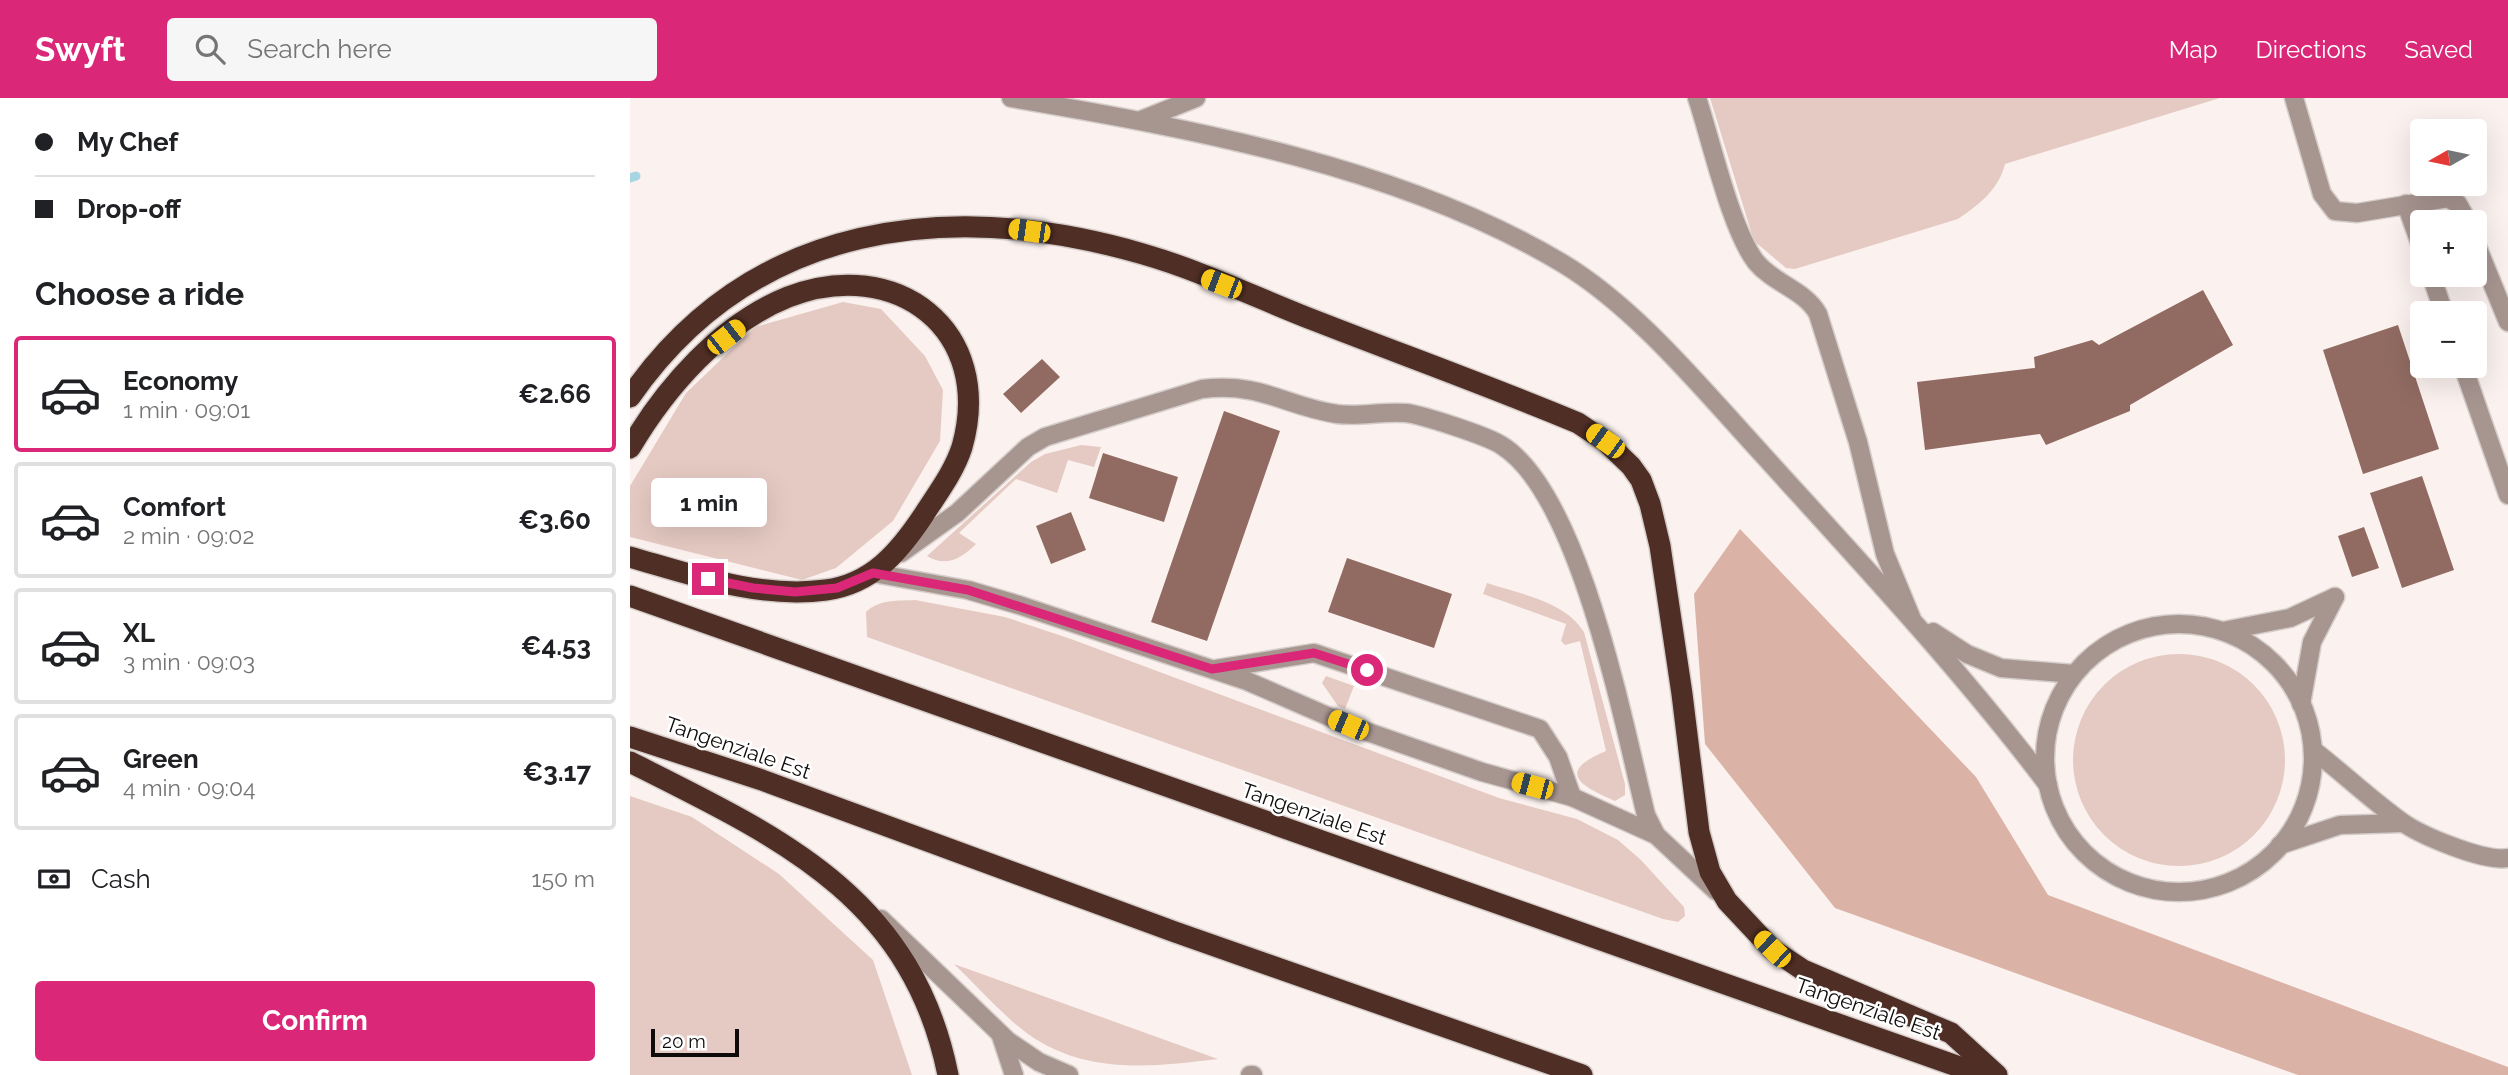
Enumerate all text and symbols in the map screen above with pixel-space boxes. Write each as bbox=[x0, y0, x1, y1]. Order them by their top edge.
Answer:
search box bbox=[167, 18, 657, 81]
text: Swyft bbox=[35, 30, 125, 69]
icon: search bbox=[191, 30, 229, 68]
text: Search here bbox=[247, 34, 392, 64]
text: Map bbox=[2169, 35, 2218, 64]
text: Directions bbox=[2256, 35, 2366, 64]
text: Saved bbox=[2404, 35, 2473, 64]
north arrow bbox=[2410, 119, 2487, 196]
map controls bbox=[2410, 119, 2487, 378]
text: My Chef bbox=[77, 127, 178, 157]
text: Drop-off bbox=[77, 194, 181, 224]
button: + bbox=[2410, 210, 2487, 287]
car bbox=[1007, 218, 1052, 244]
car bbox=[1198, 267, 1245, 301]
text: Choose a ride bbox=[35, 275, 244, 312]
button: − bbox=[2410, 301, 2487, 378]
car bbox=[703, 316, 750, 358]
icon: car bbox=[39, 363, 102, 426]
text: Economy bbox=[123, 366, 238, 396]
text: €2.66 bbox=[518, 379, 591, 409]
text: 1 min · 09:01 bbox=[123, 396, 250, 423]
car bbox=[1582, 420, 1629, 462]
callout: 1 min bbox=[650, 477, 766, 526]
icon: car bbox=[39, 489, 102, 552]
text: 1 min bbox=[680, 489, 738, 516]
text: Comfort bbox=[123, 492, 226, 522]
text: €3.60 bbox=[518, 505, 591, 535]
text: 2 min · 09:02 bbox=[123, 522, 254, 549]
route end bbox=[692, 563, 724, 595]
icon: car bbox=[39, 615, 102, 678]
text: XL bbox=[123, 618, 155, 648]
text: €4.53 bbox=[521, 631, 591, 661]
text: 3 min · 09:03 bbox=[123, 648, 255, 675]
route start bbox=[1351, 654, 1383, 686]
car bbox=[1325, 707, 1372, 743]
street label: Tangenziale Est bbox=[662, 711, 814, 784]
icon: car bbox=[39, 741, 102, 804]
text: Green bbox=[123, 744, 199, 774]
text: €3.17 bbox=[522, 757, 591, 787]
car bbox=[1509, 770, 1556, 802]
text: 4 min · 09:04 bbox=[123, 774, 256, 801]
street label: Tangenziale Est bbox=[1238, 777, 1390, 850]
icon: cash bbox=[35, 860, 73, 898]
text: Cash bbox=[91, 864, 151, 894]
text: 150 m bbox=[532, 865, 595, 892]
car bbox=[1750, 927, 1795, 971]
street label: Tangenziale Est bbox=[1792, 972, 1944, 1045]
button: Confirm bbox=[35, 981, 595, 1061]
scale bar bbox=[651, 1026, 738, 1058]
text: 20 m bbox=[662, 1030, 706, 1052]

